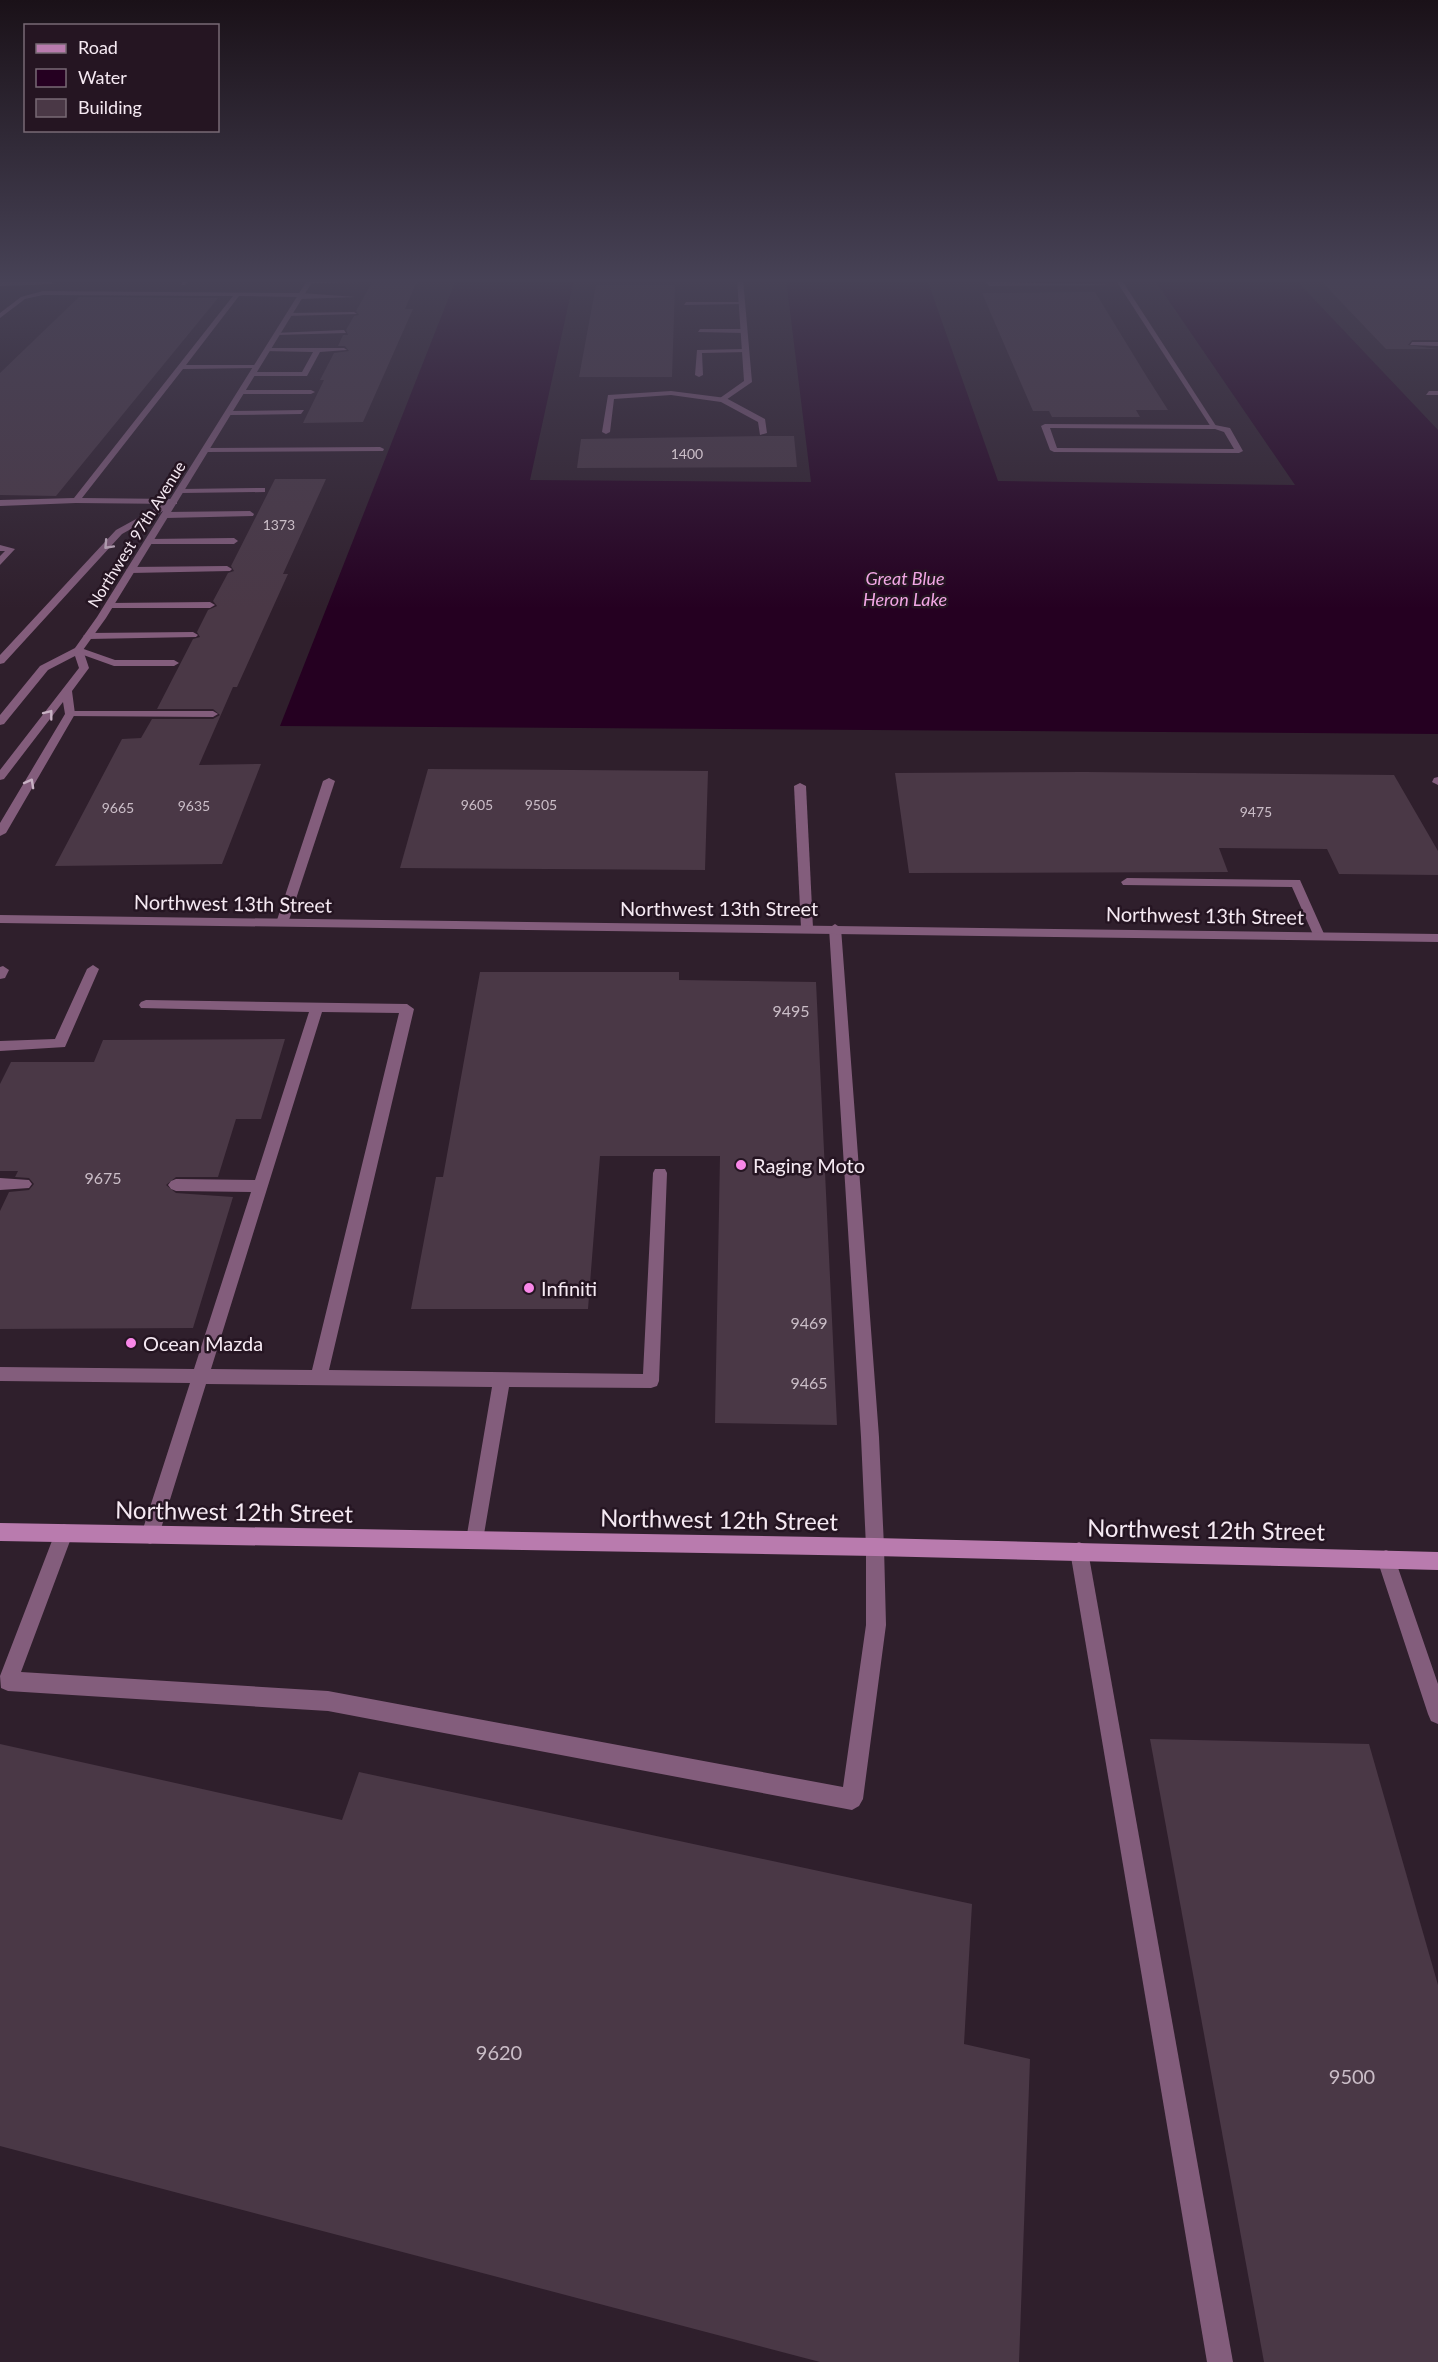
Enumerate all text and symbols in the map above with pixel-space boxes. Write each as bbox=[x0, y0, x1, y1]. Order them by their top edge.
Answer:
legend bbox=[24, 24, 219, 132]
text: Road bbox=[78, 36, 118, 58]
text: Water bbox=[78, 66, 127, 88]
text: Building bbox=[78, 96, 142, 118]
house number: 1400 bbox=[671, 445, 703, 462]
street label: Northwest 97th Avenue bbox=[83, 457, 189, 611]
house number: 1373 bbox=[263, 516, 295, 533]
one-way arrow bbox=[104, 538, 115, 549]
water label: Great Blue Heron Lake bbox=[863, 567, 947, 610]
one-way arrow bbox=[41, 710, 52, 721]
one-way arrow bbox=[23, 778, 34, 789]
house number: 9605 bbox=[461, 796, 493, 813]
house number: 9505 bbox=[525, 796, 557, 813]
house number: 9635 bbox=[178, 797, 210, 814]
house number: 9665 bbox=[102, 799, 134, 816]
house number: 9475 bbox=[1240, 803, 1272, 820]
street label: Northwest 13th Street bbox=[134, 889, 332, 917]
street label: Northwest 13th Street bbox=[620, 896, 818, 920]
street label: Northwest 13th Street bbox=[1106, 901, 1304, 929]
house number: 9495 bbox=[772, 1001, 810, 1020]
place label: Raging Moto bbox=[753, 1153, 865, 1177]
marker: Raging Moto bbox=[734, 1158, 748, 1172]
house number: 9675 bbox=[84, 1168, 122, 1187]
place label: Infiniti bbox=[541, 1276, 597, 1300]
marker: Infiniti bbox=[522, 1281, 536, 1295]
house number: 9469 bbox=[790, 1313, 828, 1332]
place label: Ocean Mazda bbox=[143, 1331, 263, 1355]
marker: Ocean Mazda bbox=[124, 1336, 138, 1350]
house number: 9465 bbox=[790, 1373, 828, 1392]
street label: Northwest 12th Street bbox=[115, 1494, 354, 1528]
street label: Northwest 12th Street bbox=[600, 1502, 839, 1536]
street label: Northwest 12th Street bbox=[1087, 1512, 1326, 1546]
house number: 9620 bbox=[476, 2040, 522, 2064]
house number: 9500 bbox=[1329, 2064, 1375, 2088]

